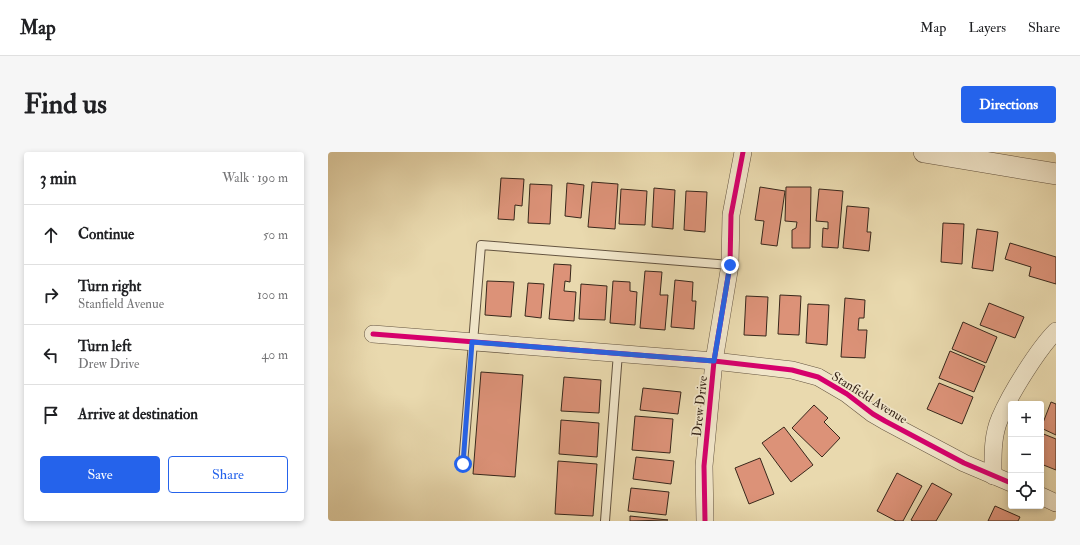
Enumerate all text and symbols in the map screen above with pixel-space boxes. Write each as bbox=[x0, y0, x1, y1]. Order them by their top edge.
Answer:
text: Map bbox=[20, 16, 56, 40]
text: Map bbox=[920, 19, 946, 36]
text: Layers bbox=[968, 19, 1006, 36]
text: Share bbox=[1028, 19, 1060, 36]
button: Directions bbox=[961, 86, 1056, 123]
text: Find us bbox=[24, 87, 107, 122]
text: 3 min bbox=[40, 168, 77, 189]
text: Walk · 190 m bbox=[222, 170, 288, 186]
icon: ahead bbox=[40, 224, 62, 246]
text: Continue bbox=[78, 225, 134, 244]
text: 50 m bbox=[263, 227, 288, 243]
route end bbox=[721, 256, 739, 274]
text: Turn right bbox=[78, 277, 141, 296]
icon: right bbox=[40, 284, 62, 306]
text: 100 m bbox=[257, 287, 288, 303]
text: Stanfield Avenue bbox=[78, 296, 164, 312]
text: Turn left bbox=[78, 337, 132, 356]
icon: left bbox=[40, 344, 62, 366]
text: 40 m bbox=[262, 347, 288, 363]
text: Drew Drive bbox=[78, 356, 139, 372]
street label: Stanfield Avenue bbox=[829, 368, 911, 428]
street label: Drew Drive bbox=[689, 374, 711, 437]
map controls bbox=[1008, 401, 1044, 509]
button: + bbox=[1008, 401, 1044, 437]
icon: arrive bbox=[40, 404, 62, 426]
text: Arrive at destination bbox=[78, 405, 198, 424]
button: − bbox=[1008, 437, 1044, 473]
route start bbox=[454, 455, 472, 473]
button: Save bbox=[40, 456, 160, 493]
button: Share bbox=[168, 456, 288, 493]
button: locate bbox=[1008, 473, 1044, 509]

